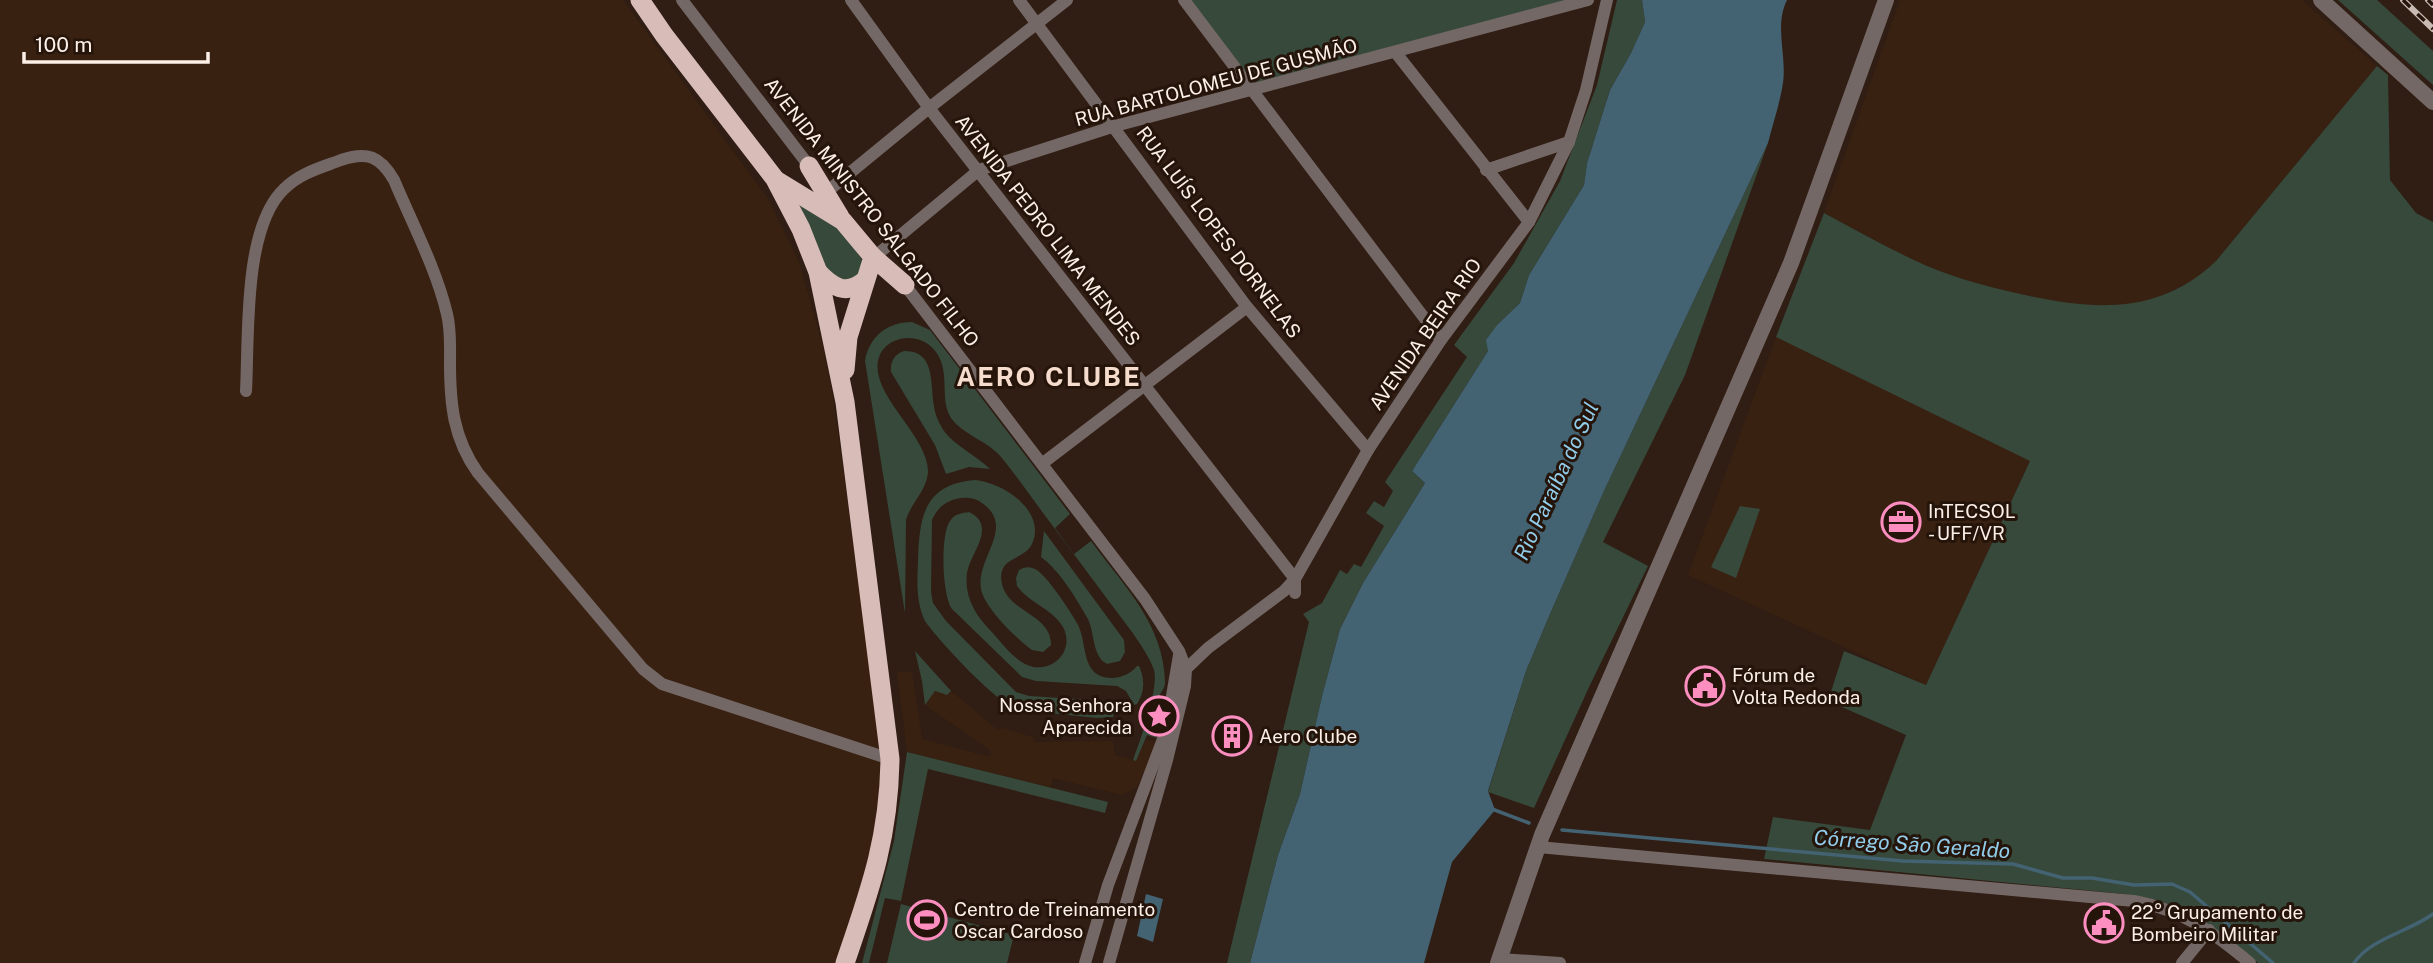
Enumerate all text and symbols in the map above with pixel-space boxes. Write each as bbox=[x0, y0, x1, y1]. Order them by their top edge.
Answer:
scale bar bbox=[24, 21, 208, 65]
text: 100 m bbox=[35, 32, 92, 57]
street label: RUA BARTOLOMEU DE GUSMÃO bbox=[1072, 34, 1360, 130]
street label: AVENIDA MINISTRO SALGADO FILHO bbox=[760, 73, 984, 351]
street label: AVENIDA PEDRO LIMA MENDES bbox=[951, 110, 1145, 350]
street label: RUA LUÍS LOPES DORNELAS bbox=[1132, 122, 1306, 342]
street label: AVENIDA BEIRA RIO bbox=[1364, 254, 1486, 414]
district label: AERO CLUBE bbox=[956, 361, 1142, 392]
water label: Rio Paraíba do Sul bbox=[1508, 398, 1604, 564]
place label: InTECSOL - UFF/VR bbox=[1928, 500, 2016, 544]
office icon: InTECSOL - UFF/VR bbox=[1880, 501, 1922, 543]
place label: Fórum de Volta Redonda bbox=[1732, 664, 1860, 708]
public building icon: Fórum de Volta Redonda bbox=[1684, 665, 1726, 707]
place label: Nossa Senhora Aparecida bbox=[999, 694, 1132, 738]
place icon: Nossa Senhora Aparecida bbox=[1138, 695, 1180, 737]
building icon: Aero Clube bbox=[1211, 715, 1253, 757]
place label: Aero Clube bbox=[1259, 725, 1357, 747]
water label: Córrego São Geraldo bbox=[1813, 825, 2011, 863]
place label: Centro de Treinamento Oscar Cardoso bbox=[954, 898, 1155, 942]
sports icon: Centro de Treinamento Oscar Cardoso bbox=[906, 899, 948, 941]
place label: 22° Grupamento de Bombeiro Militar bbox=[2131, 901, 2303, 945]
public building icon: 22° Grupamento de Bombeiro Militar bbox=[2083, 902, 2125, 944]

